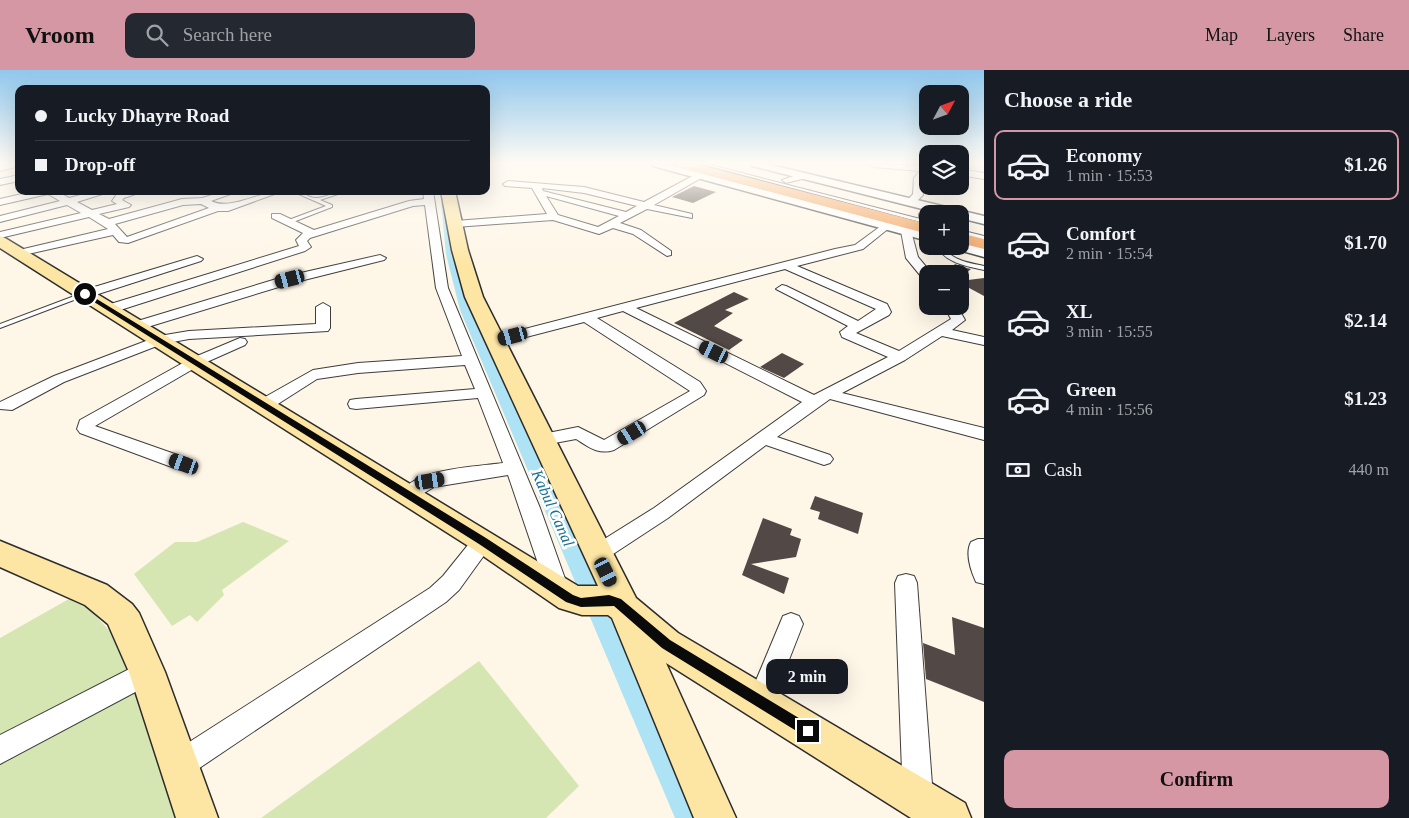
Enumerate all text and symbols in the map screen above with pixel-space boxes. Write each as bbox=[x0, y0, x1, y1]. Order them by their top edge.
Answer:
search box bbox=[125, 13, 475, 58]
icon: search bbox=[143, 21, 171, 49]
text: Vroom bbox=[25, 22, 95, 48]
text: Search here bbox=[183, 24, 272, 45]
text: Map bbox=[1205, 25, 1238, 45]
text: Layers bbox=[1266, 25, 1315, 45]
text: Share bbox=[1343, 25, 1384, 45]
north arrow bbox=[919, 85, 969, 135]
map controls bbox=[919, 85, 969, 315]
text: Choose a ride bbox=[1004, 87, 1132, 112]
text: Lucky Dhayre Road bbox=[65, 105, 229, 126]
icon: car bbox=[1006, 143, 1051, 188]
button: layers bbox=[919, 145, 969, 195]
text: Economy bbox=[1066, 145, 1142, 166]
text: Drop-off bbox=[65, 154, 135, 175]
text: $1.26 bbox=[1344, 154, 1387, 175]
text: 1 min · 15:53 bbox=[1066, 167, 1153, 184]
button: + bbox=[919, 205, 969, 255]
icon: car bbox=[1006, 221, 1051, 266]
text: Comfort bbox=[1066, 223, 1136, 244]
text: $1.70 bbox=[1344, 232, 1387, 253]
text: 2 min · 15:54 bbox=[1066, 245, 1153, 262]
button: − bbox=[919, 265, 969, 315]
car bbox=[273, 268, 306, 290]
route start bbox=[74, 283, 96, 305]
icon: car bbox=[1006, 299, 1051, 344]
text: XL bbox=[1066, 301, 1092, 322]
text: $2.14 bbox=[1344, 310, 1387, 331]
text: 3 min · 15:55 bbox=[1066, 323, 1153, 340]
car bbox=[496, 325, 529, 347]
car bbox=[697, 339, 730, 365]
icon: car bbox=[1006, 377, 1051, 422]
text: Green bbox=[1066, 379, 1116, 400]
text: $1.23 bbox=[1344, 388, 1387, 409]
text: 4 min · 15:56 bbox=[1066, 401, 1153, 418]
car bbox=[615, 419, 648, 447]
car bbox=[167, 452, 200, 476]
icon: cash bbox=[1004, 456, 1032, 484]
text: Cash bbox=[1044, 459, 1082, 480]
text: 440 m bbox=[1349, 461, 1389, 478]
water label: Kabul Canal bbox=[528, 466, 578, 550]
car bbox=[414, 471, 445, 491]
car bbox=[592, 555, 619, 589]
callout: 2 min bbox=[767, 658, 849, 694]
text: 2 min bbox=[788, 668, 826, 685]
route end bbox=[797, 720, 819, 742]
button: Confirm bbox=[1004, 750, 1389, 808]

